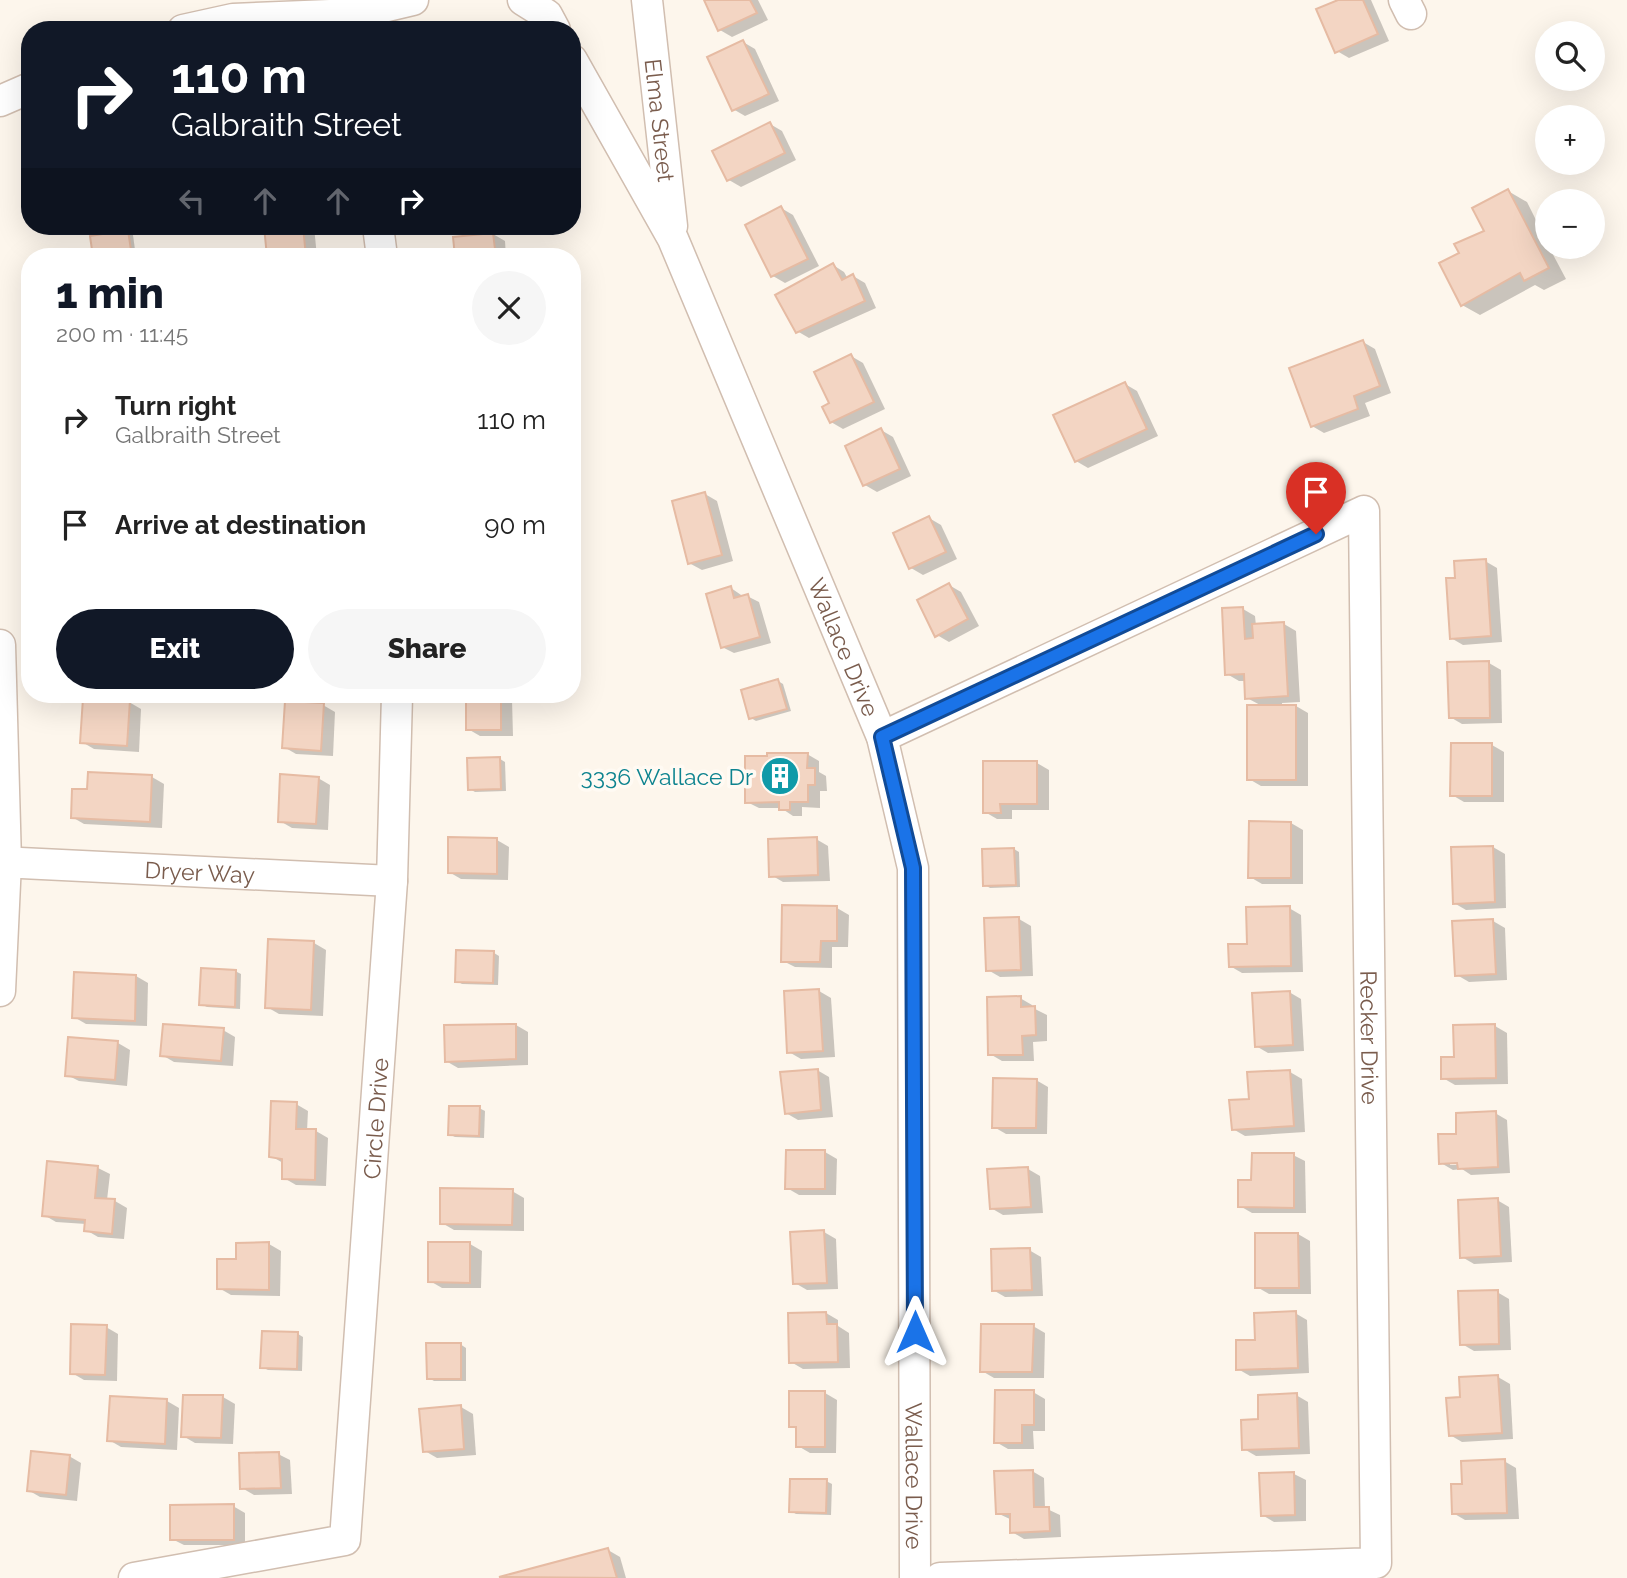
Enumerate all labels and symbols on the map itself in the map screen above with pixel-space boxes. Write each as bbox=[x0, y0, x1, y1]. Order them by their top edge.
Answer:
street label: Elma Street bbox=[640, 57, 681, 183]
pin bbox=[1286, 462, 1346, 534]
street label: Wallace Drive bbox=[803, 574, 885, 720]
building icon: 3336 Wallace Dr bbox=[759, 755, 801, 797]
place label: 3336 Wallace Dr bbox=[580, 763, 753, 790]
street label: Dryer Way bbox=[144, 856, 255, 888]
street label: Recker Drive bbox=[1356, 970, 1384, 1105]
street label: Circle Drive bbox=[357, 1057, 393, 1180]
position arrow bbox=[878, 1295, 952, 1369]
street label: Wallace Drive bbox=[901, 1402, 928, 1549]

